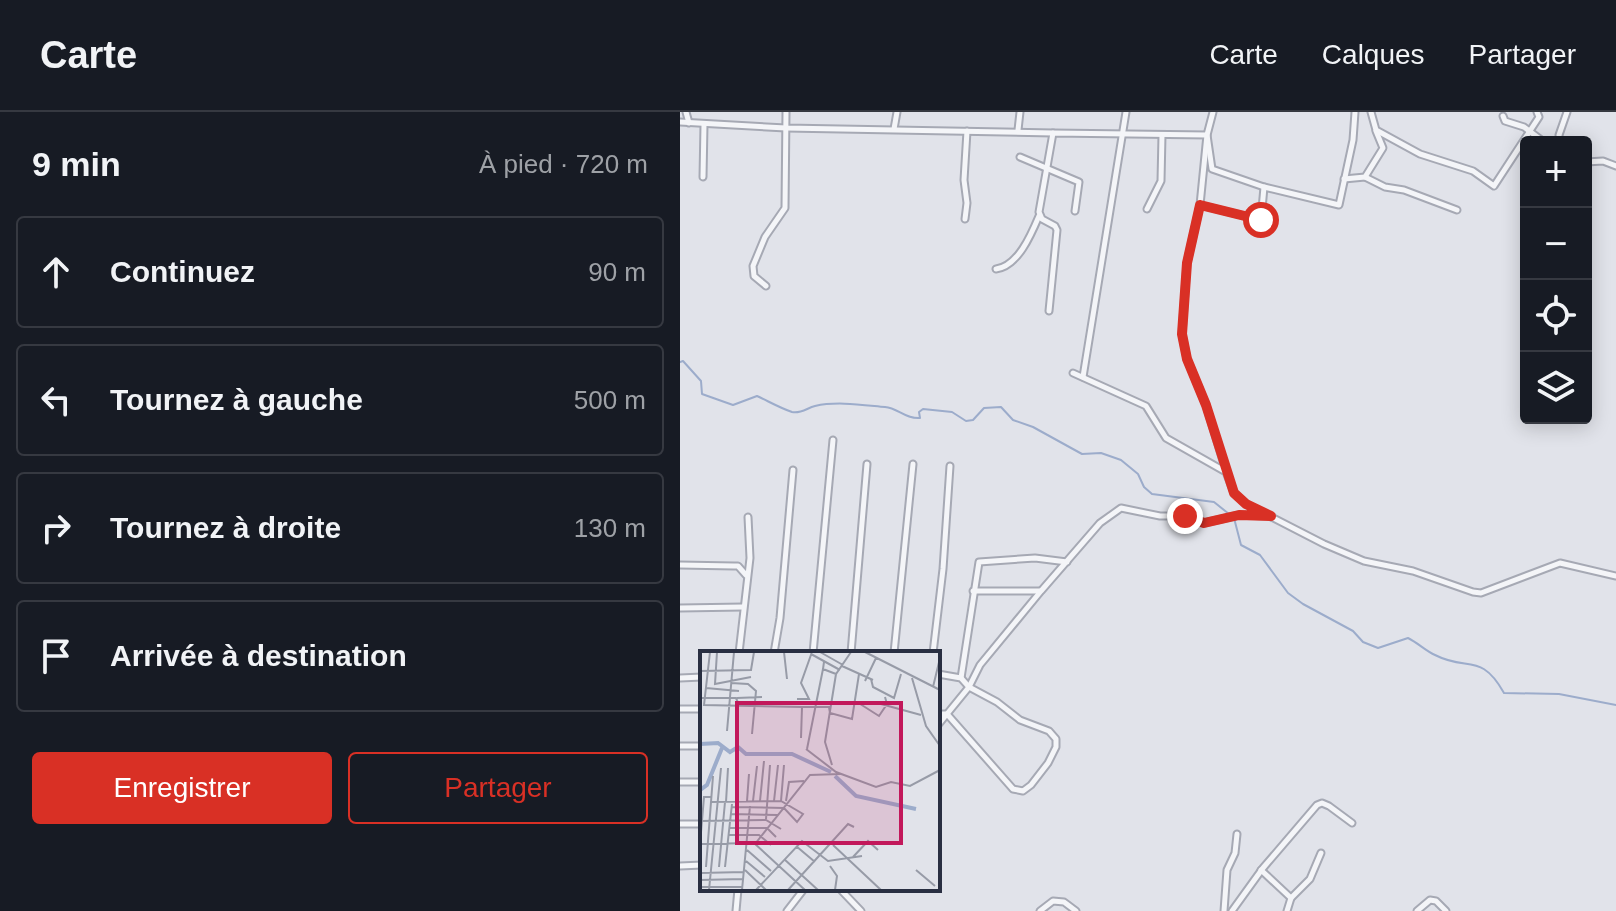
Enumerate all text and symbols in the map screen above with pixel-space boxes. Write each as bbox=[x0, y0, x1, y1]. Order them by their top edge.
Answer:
text: Carte bbox=[40, 34, 137, 76]
text: Carte bbox=[1209, 39, 1278, 70]
text: Calques bbox=[1322, 39, 1425, 70]
text: Partager bbox=[1469, 39, 1576, 70]
map controls bbox=[1520, 136, 1592, 424]
button: + bbox=[1520, 136, 1592, 208]
text: 9 min bbox=[32, 145, 121, 183]
text: À pied · 720 m bbox=[479, 149, 648, 179]
route start bbox=[1243, 202, 1279, 238]
button: − bbox=[1520, 208, 1592, 280]
icon: ahead bbox=[34, 250, 78, 294]
text: Continuez bbox=[110, 255, 255, 288]
text: 90 m bbox=[588, 257, 646, 287]
button: locate bbox=[1520, 280, 1592, 352]
button: layers bbox=[1520, 352, 1592, 424]
icon: left bbox=[34, 378, 78, 422]
text: Tournez à gauche bbox=[110, 383, 363, 416]
text: 500 m bbox=[574, 385, 646, 415]
route end bbox=[1167, 498, 1203, 534]
icon: right bbox=[34, 506, 78, 550]
text: Tournez à droite bbox=[110, 511, 341, 544]
text: 130 m bbox=[574, 513, 646, 543]
icon: arrive bbox=[34, 634, 78, 678]
text: Arrivée à destination bbox=[110, 639, 407, 672]
inset map bbox=[700, 651, 940, 891]
button: Enregistrer bbox=[32, 752, 332, 824]
button: Partager bbox=[348, 752, 648, 824]

